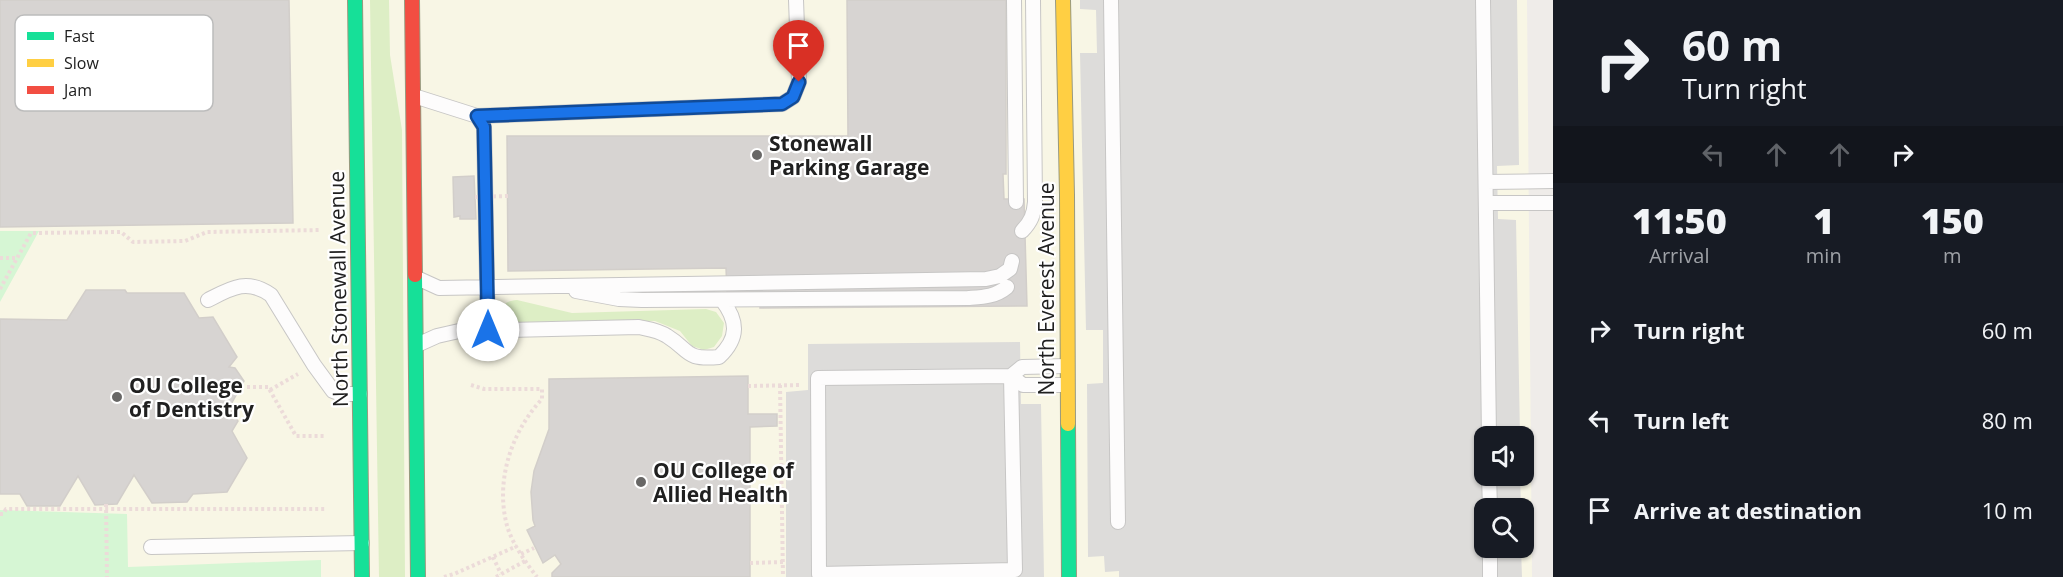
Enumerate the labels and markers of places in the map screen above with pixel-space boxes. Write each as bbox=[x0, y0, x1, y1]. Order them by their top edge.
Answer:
pin bbox=[773, 20, 824, 82]
place label: Stonewall Parking Garage bbox=[769, 129, 929, 181]
marker: Stonewall Parking Garage bbox=[750, 148, 764, 162]
place label: OU College of Dentistry bbox=[129, 371, 254, 423]
marker: OU College of Dentistry bbox=[110, 390, 124, 404]
place label: OU College of Allied Health bbox=[653, 456, 795, 508]
marker: OU College of Allied Health bbox=[634, 475, 648, 489]

